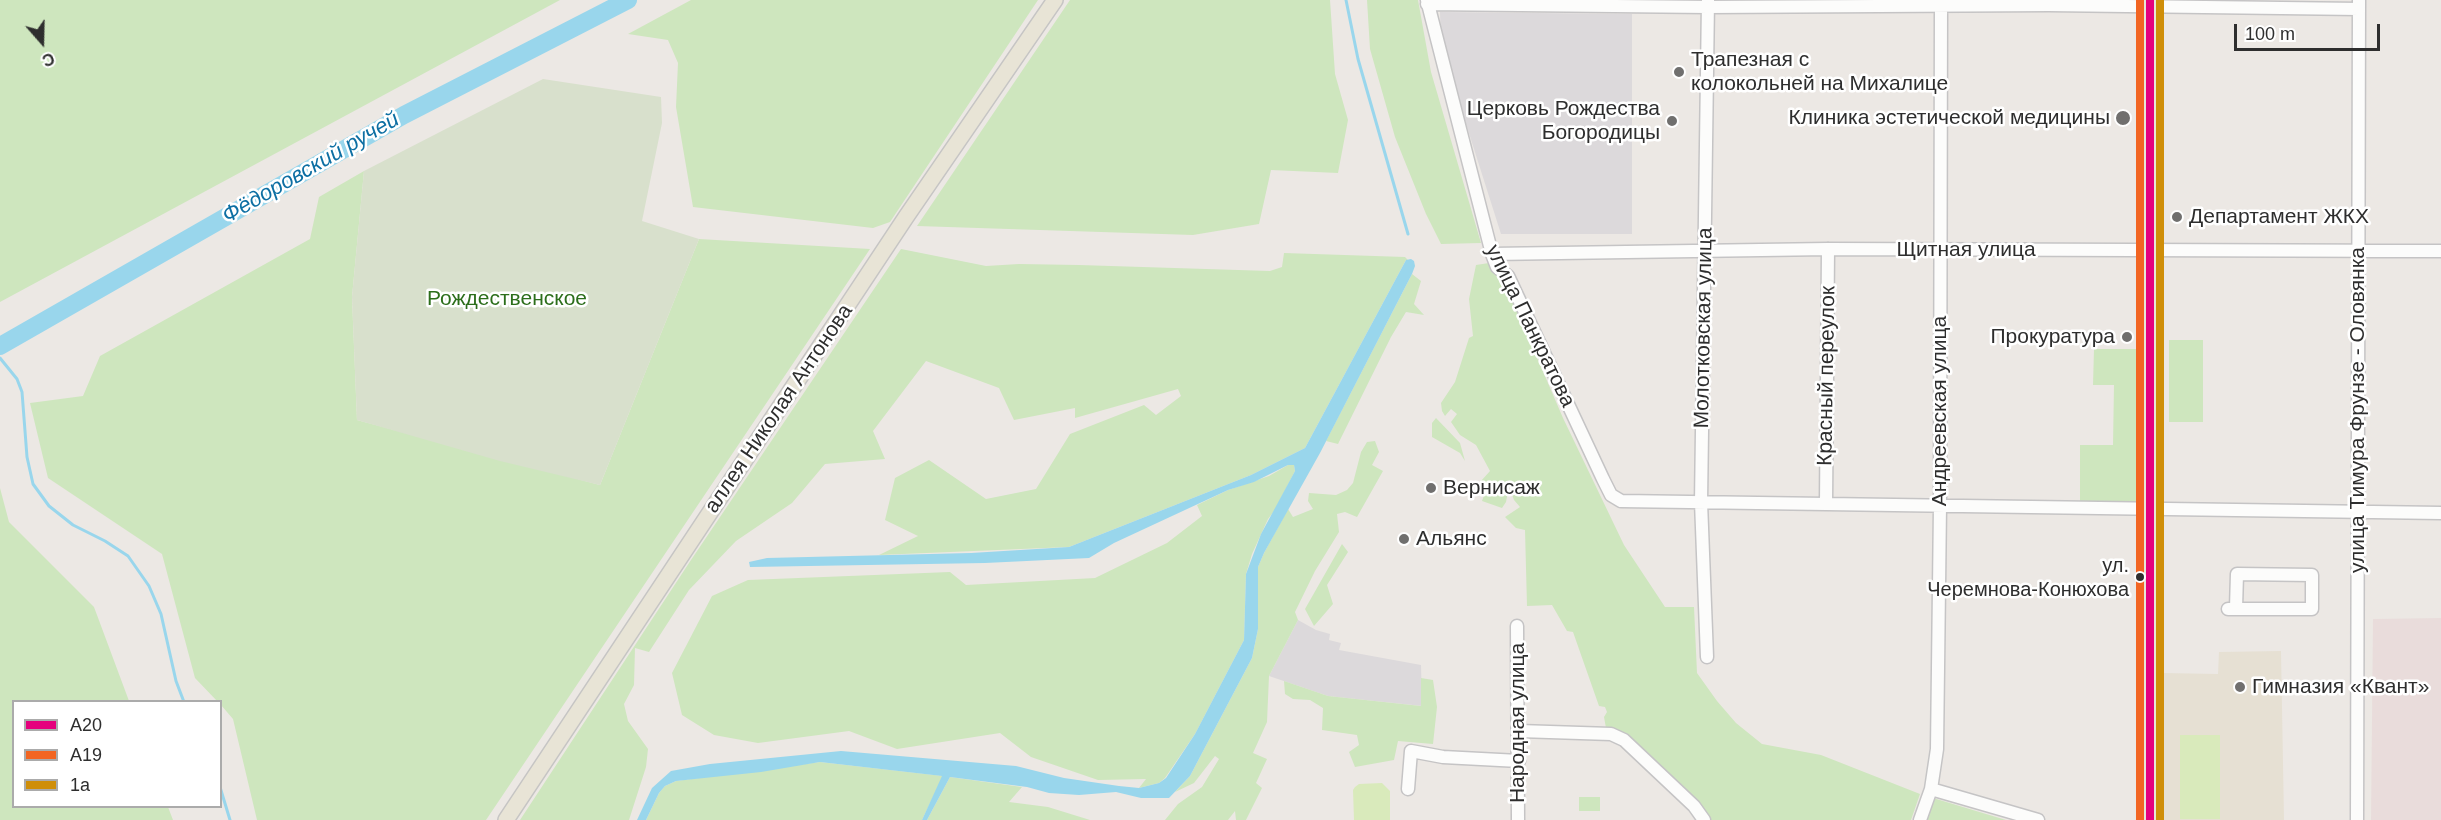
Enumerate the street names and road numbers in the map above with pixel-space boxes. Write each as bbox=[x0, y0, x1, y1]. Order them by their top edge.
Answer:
street label: Молотковская улица bbox=[1690, 227, 1718, 429]
street label: Щитная улица bbox=[1896, 237, 2036, 263]
street label: улица Панкратова bbox=[1480, 241, 1580, 411]
street label: улица Тимура Фрунзе - Оловянка bbox=[2345, 247, 2371, 573]
street label: Красный переулок bbox=[1813, 286, 1841, 466]
street label: аллея Николая Антонова bbox=[700, 300, 858, 518]
street label: Андреевская улица bbox=[1927, 316, 1953, 506]
street label: Народная улица bbox=[1505, 643, 1531, 803]

